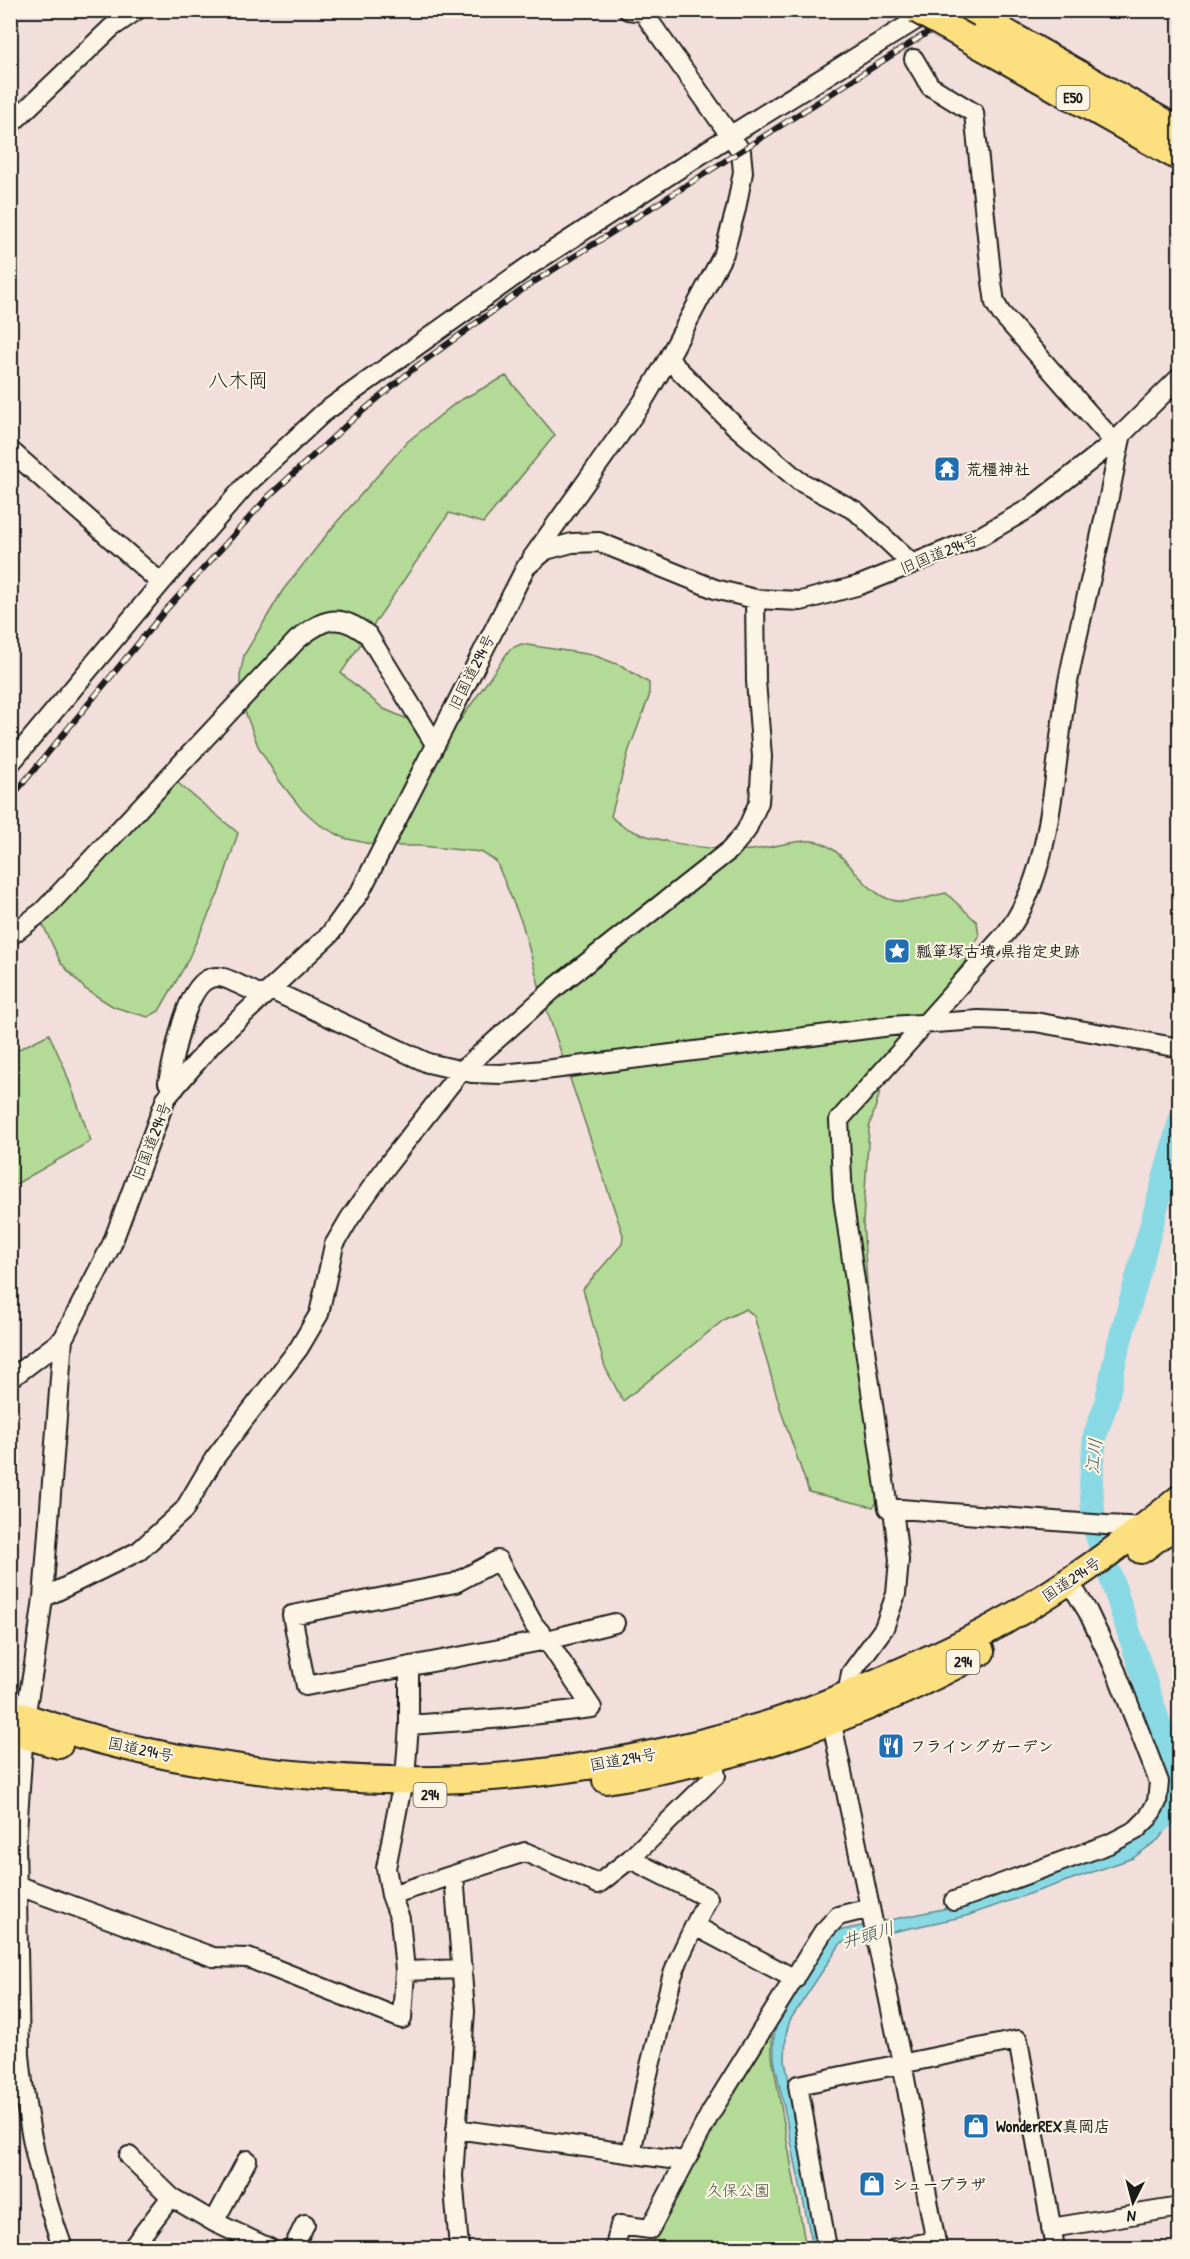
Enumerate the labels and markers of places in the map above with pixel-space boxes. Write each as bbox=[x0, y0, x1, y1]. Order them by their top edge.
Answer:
temple icon: 荒橿神社 bbox=[932, 454, 962, 484]
place label: 荒橿神社 bbox=[966, 458, 1030, 480]
place icon: 瓢箪塚古墳 県指定史跡 bbox=[882, 936, 912, 966]
place label: 瓢箪塚古墳 県指定史跡 bbox=[916, 940, 1080, 962]
restaurant icon: フライングガーデン bbox=[876, 1731, 906, 1761]
place label: フライングガーデン bbox=[910, 1735, 1054, 1757]
shop icon: WonderREX真岡店 bbox=[961, 2111, 991, 2141]
place label: WonderREX真岡店 bbox=[996, 2115, 1110, 2137]
shop icon: シュープラザ bbox=[857, 2169, 887, 2199]
place label: シュープラザ bbox=[892, 2173, 986, 2195]

